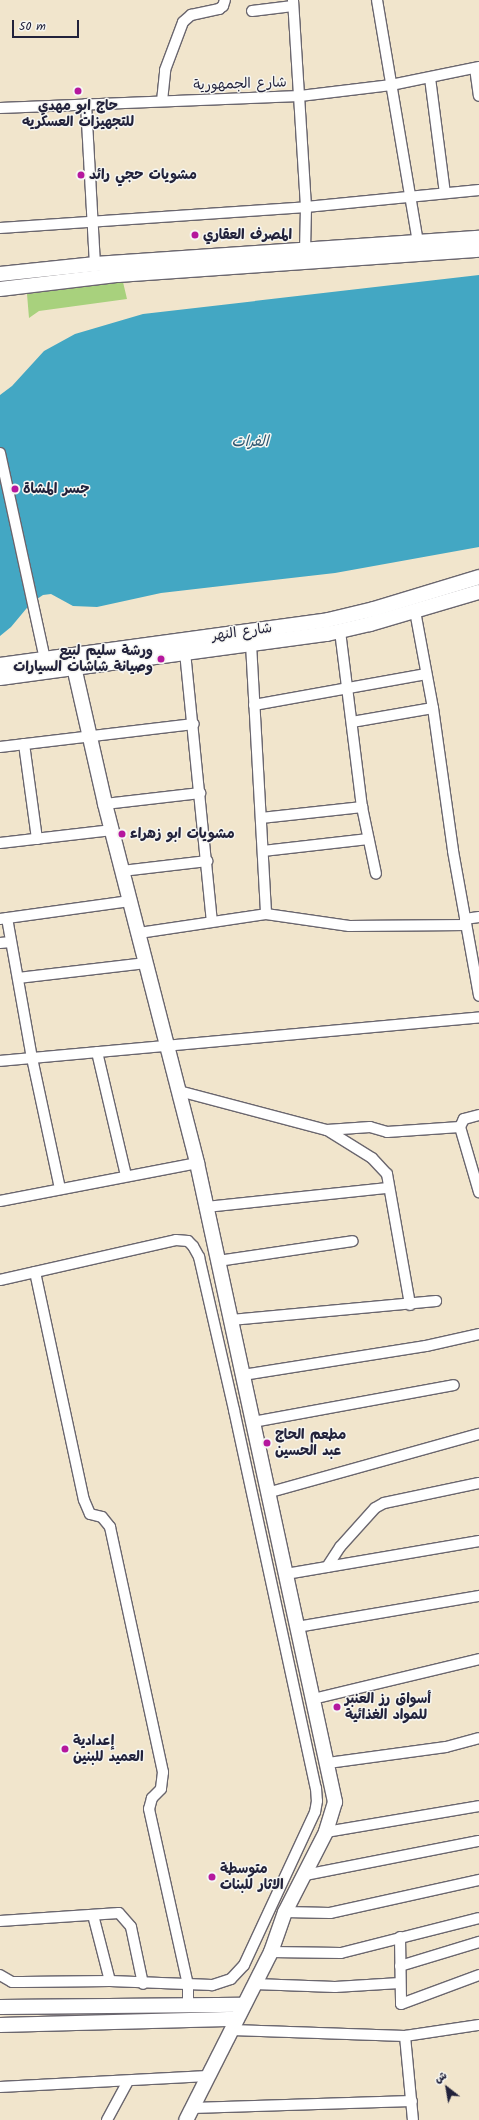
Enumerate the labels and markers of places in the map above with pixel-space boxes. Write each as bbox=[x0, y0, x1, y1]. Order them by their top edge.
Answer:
marker: حاج ابو مهدي للتجهيزات العسكريه bbox=[73, 86, 83, 96]
place label: حاج ابو مهدي للتجهيزات العسكريه bbox=[22, 98, 134, 130]
place label: مشويات حجي رائد bbox=[89, 167, 197, 183]
marker: مشويات حجي رائد bbox=[76, 170, 86, 180]
place label: المصرف العقاري bbox=[203, 227, 292, 243]
marker: المصرف العقاري bbox=[190, 230, 200, 240]
place label: جسر المشاة bbox=[23, 481, 89, 497]
marker: جسر المشاة bbox=[10, 484, 20, 494]
place label: ورشة سليم لبيع وصيانة شاشات السيارات bbox=[13, 643, 153, 676]
marker: ورشة سليم لبيع وصيانة شاشات السيارات bbox=[156, 654, 166, 664]
place label: مشويات ابو زهراء bbox=[130, 826, 235, 842]
marker: مشويات ابو زهراء bbox=[117, 829, 127, 839]
place label: مطعم الحاج عبد الحسين bbox=[275, 1427, 346, 1460]
marker: مطعم الحاج عبد الحسين bbox=[262, 1438, 272, 1448]
place label: أسواق رز العنبر للمواد الغذائية bbox=[345, 1691, 431, 1724]
marker: أسواق رز العنبر للمواد الغذائية bbox=[332, 1702, 342, 1712]
place label: إعدادية العميد للبنين bbox=[73, 1733, 144, 1766]
marker: إعدادية العميد للبنين bbox=[60, 1744, 70, 1754]
place label: متوسطة الاثار للبنات bbox=[220, 1861, 284, 1894]
marker: متوسطة الاثار للبنات bbox=[207, 1872, 217, 1882]

